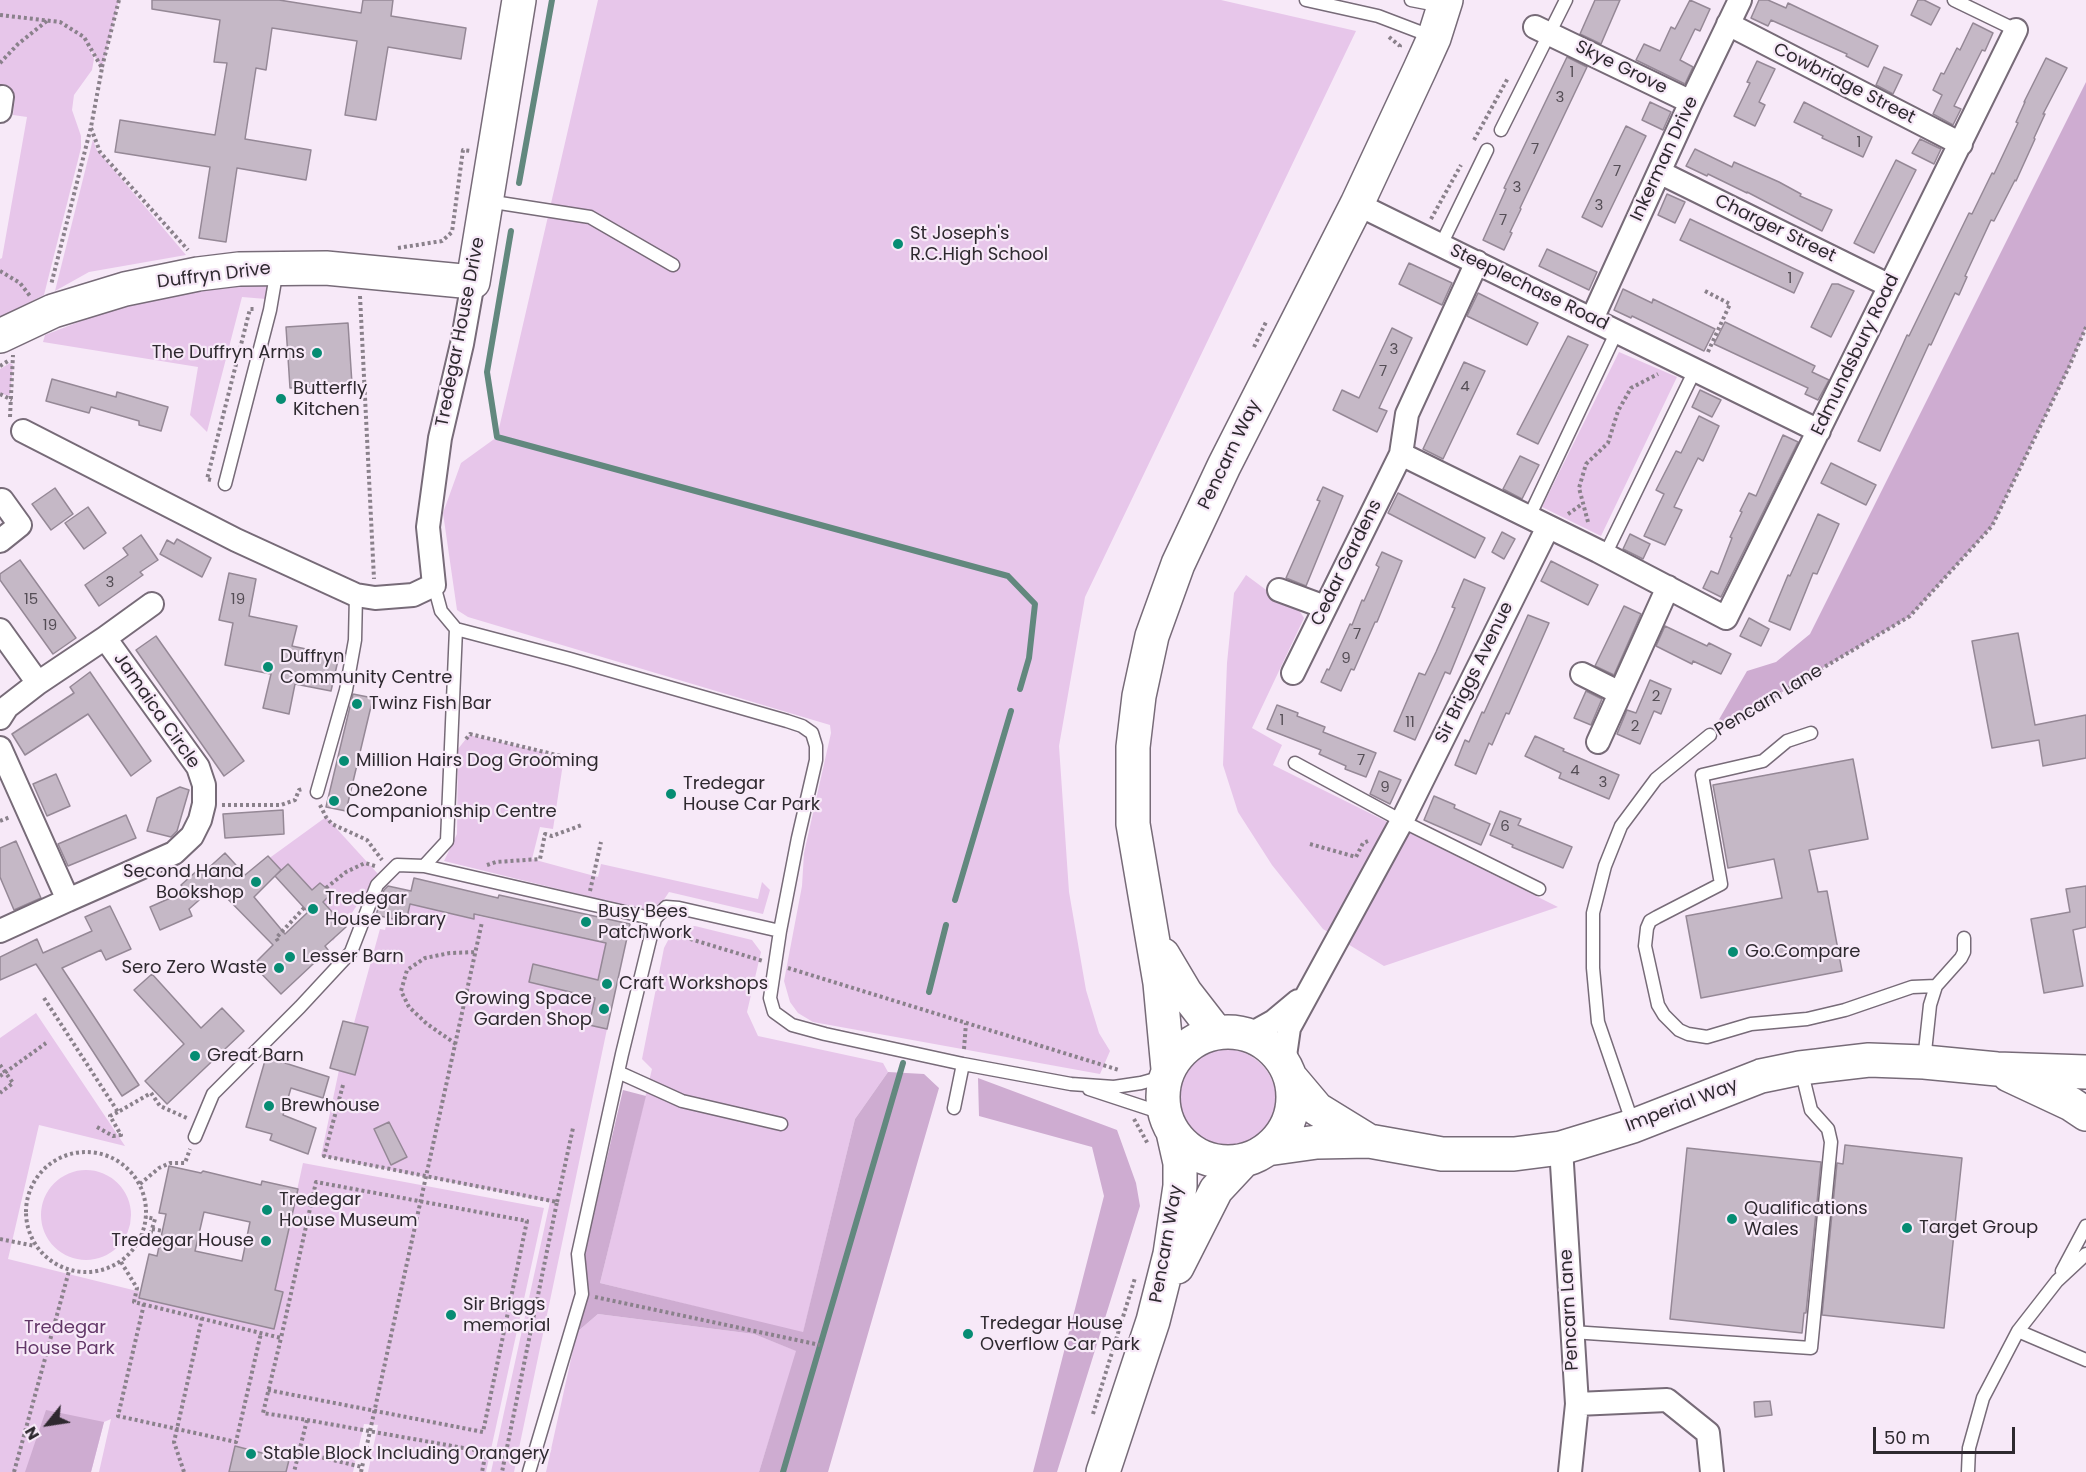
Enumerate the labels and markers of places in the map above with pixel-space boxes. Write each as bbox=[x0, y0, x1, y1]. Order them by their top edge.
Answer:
place label: St Joseph's R.C.High School bbox=[910, 223, 1048, 266]
marker: St Joseph's R.C.High School bbox=[891, 237, 905, 251]
place label: The Duffryn Arms bbox=[152, 342, 305, 364]
marker: The Duffryn Arms bbox=[310, 346, 324, 360]
place label: Butterfly Kitchen bbox=[293, 378, 367, 420]
marker: Butterfly Kitchen bbox=[274, 392, 288, 406]
place label: Duffryn Community Centre bbox=[280, 646, 452, 688]
marker: Duffryn Community Centre bbox=[261, 660, 275, 674]
place label: Twinz Fish Bar bbox=[369, 693, 492, 715]
marker: Twinz Fish Bar bbox=[350, 697, 364, 711]
place label: Million Hairs Dog Grooming bbox=[356, 750, 599, 772]
marker: Million Hairs Dog Grooming bbox=[337, 754, 351, 768]
place label: Tredegar House Car Park bbox=[683, 773, 820, 816]
place label: One2one Companionship Centre bbox=[346, 780, 557, 822]
marker: Tredegar House Car Park bbox=[664, 787, 678, 801]
marker: One2one Companionship Centre bbox=[327, 794, 341, 808]
place label: Second Hand Bookshop bbox=[123, 861, 244, 904]
marker: Second Hand Bookshop bbox=[249, 875, 263, 889]
place label: Tredegar House Library bbox=[325, 888, 446, 930]
place label: Busy Bees Patchwork bbox=[598, 901, 692, 944]
marker: Tredegar House Library bbox=[306, 902, 320, 916]
marker: Busy Bees Patchwork bbox=[579, 915, 593, 929]
place label: Go.Compare bbox=[1745, 941, 1860, 963]
marker: Go.Compare bbox=[1726, 945, 1740, 959]
place label: Lesser Barn bbox=[302, 946, 404, 968]
marker: Lesser Barn bbox=[283, 950, 297, 964]
place label: Sero Zero Waste bbox=[121, 957, 267, 979]
marker: Sero Zero Waste bbox=[272, 961, 286, 975]
place label: Craft Workshops bbox=[619, 973, 768, 995]
marker: Craft Workshops bbox=[600, 977, 614, 991]
place label: Growing Space Garden Shop bbox=[455, 988, 592, 1030]
marker: Growing Space Garden Shop bbox=[597, 1002, 611, 1016]
place label: Great Barn bbox=[207, 1045, 304, 1067]
marker: Great Barn bbox=[188, 1049, 202, 1063]
place label: Brewhouse bbox=[281, 1095, 380, 1117]
marker: Brewhouse bbox=[262, 1099, 276, 1113]
place label: Tredegar House Museum bbox=[279, 1189, 417, 1232]
place label: Qualifications Wales bbox=[1744, 1198, 1868, 1240]
marker: Tredegar House Museum bbox=[260, 1203, 274, 1217]
marker: Qualifications Wales bbox=[1725, 1212, 1739, 1226]
place label: Target Group bbox=[1919, 1217, 2038, 1239]
marker: Target Group bbox=[1900, 1221, 1914, 1235]
place label: Tredegar House bbox=[111, 1230, 254, 1252]
marker: Tredegar House bbox=[259, 1234, 273, 1248]
place label: Sir Briggs memorial bbox=[463, 1294, 550, 1336]
marker: Sir Briggs memorial bbox=[444, 1308, 458, 1322]
place label: Tredegar House Overflow Car Park bbox=[980, 1313, 1140, 1356]
marker: Tredegar House Overflow Car Park bbox=[961, 1327, 975, 1341]
place label: Stable Block Including Orangery bbox=[263, 1443, 549, 1465]
marker: Stable Block Including Orangery bbox=[244, 1447, 258, 1461]

